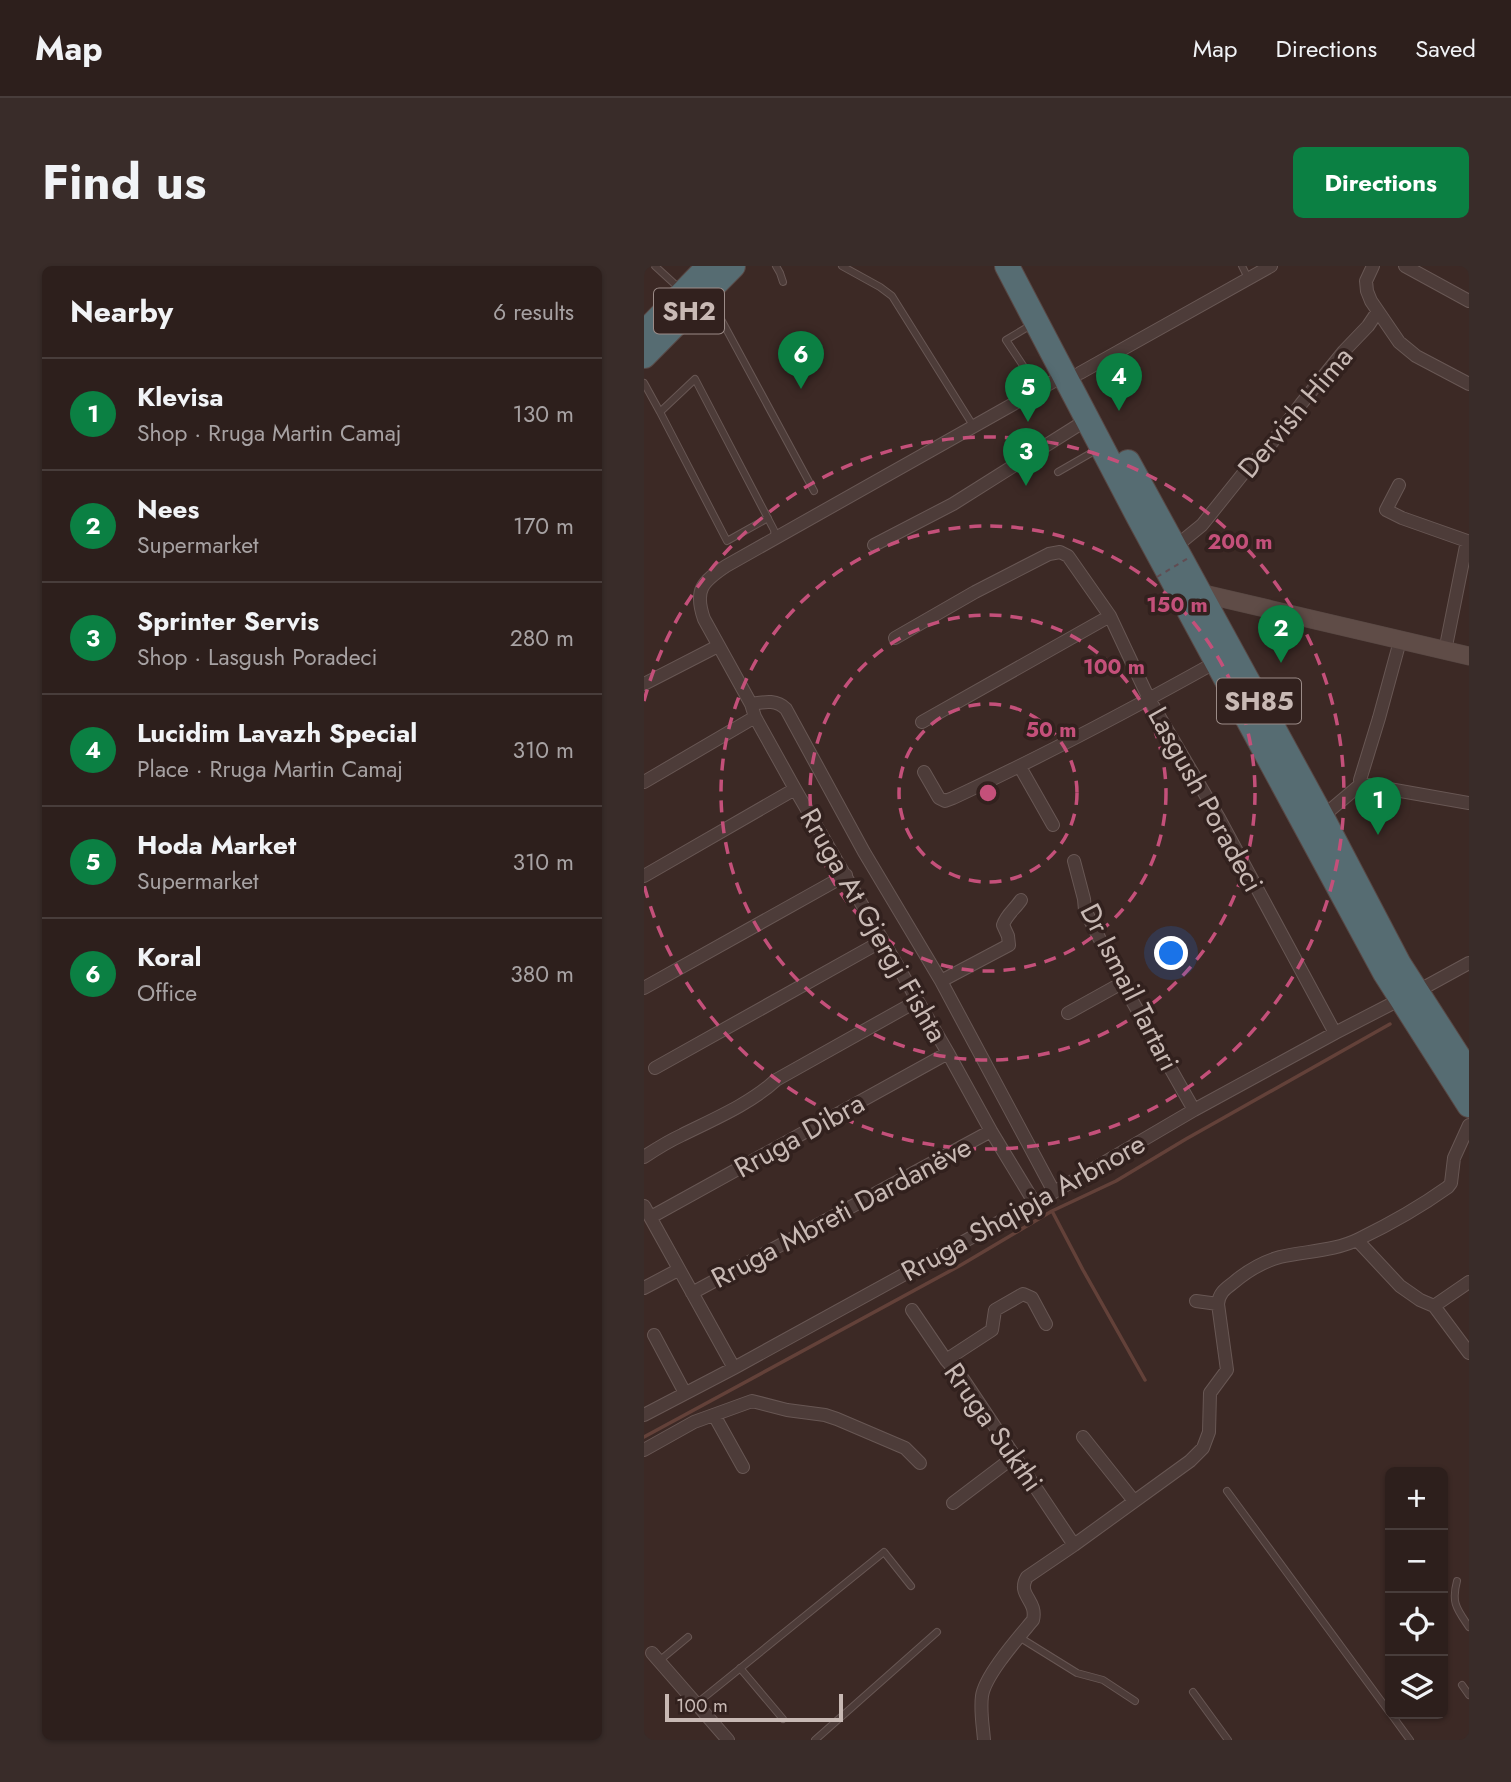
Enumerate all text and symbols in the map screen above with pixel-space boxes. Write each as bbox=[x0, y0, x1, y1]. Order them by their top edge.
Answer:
text: Map bbox=[35, 25, 103, 72]
text: Map bbox=[1193, 31, 1238, 66]
text: Directions bbox=[1276, 31, 1377, 66]
text: Saved bbox=[1415, 31, 1476, 66]
text: Find us bbox=[42, 147, 206, 217]
button: Directions bbox=[1293, 147, 1469, 218]
road number: SH2 bbox=[654, 288, 724, 334]
text: Nearby bbox=[70, 290, 173, 333]
text: 6 results bbox=[493, 295, 574, 329]
pin: 6 bbox=[778, 331, 824, 389]
street label: Dervish Hima bbox=[1228, 338, 1363, 487]
pin: 4 bbox=[1096, 353, 1142, 411]
pin: 5 bbox=[1005, 364, 1051, 422]
text: Klevisa bbox=[137, 378, 223, 416]
text: 1 bbox=[87, 397, 99, 431]
text: 130 m bbox=[512, 397, 574, 431]
text: Shop · Rruga Martin Camaj bbox=[137, 416, 402, 450]
pin: 3 bbox=[1003, 428, 1049, 486]
text: Nees bbox=[137, 490, 199, 528]
text: 2 bbox=[85, 509, 101, 543]
text: 170 m bbox=[513, 509, 574, 543]
text: 200 m bbox=[1207, 527, 1273, 557]
text: Supermarket bbox=[137, 528, 259, 562]
text: 150 m bbox=[1146, 590, 1208, 620]
text: Sprinter Servis bbox=[137, 602, 319, 640]
pin: 2 bbox=[1258, 605, 1304, 663]
text: 3 bbox=[86, 621, 100, 655]
text: 280 m bbox=[510, 621, 574, 655]
text: Shop · Lasgush Poradeci bbox=[137, 640, 378, 674]
text: 100 m bbox=[1083, 652, 1145, 682]
road number: SH85 bbox=[1217, 678, 1301, 724]
street label: Lasgush Poradeci bbox=[1138, 699, 1274, 899]
text: Lucidim Lavazh Special bbox=[137, 714, 417, 752]
text: 50 m bbox=[1026, 715, 1076, 745]
text: 4 bbox=[85, 733, 101, 767]
text: 310 m bbox=[512, 733, 574, 767]
text: Place · Rruga Martin Camaj bbox=[137, 752, 403, 786]
pin: 1 bbox=[1355, 777, 1401, 835]
centre of rings bbox=[976, 781, 1000, 805]
street label: Rruga At Gjergj Fishta bbox=[790, 801, 957, 1050]
text: Hoda Market bbox=[137, 826, 296, 864]
text: 5 bbox=[86, 845, 100, 879]
text: 310 m bbox=[512, 845, 574, 879]
text: Supermarket bbox=[137, 864, 259, 898]
street label: Dr Ismail Tartari bbox=[1070, 896, 1189, 1078]
your location bbox=[1154, 936, 1188, 970]
text: Koral bbox=[137, 938, 201, 976]
text: 6 bbox=[85, 957, 101, 991]
text: 380 m bbox=[510, 957, 574, 991]
text: Office bbox=[137, 976, 197, 1010]
street label: Rruga Dibra bbox=[727, 1083, 872, 1188]
street label: Rruga Shqipja Arbnore bbox=[894, 1123, 1153, 1292]
street label: Rruga Mbreti Dardanëve bbox=[704, 1126, 979, 1298]
street label: Rruga Sukthi bbox=[934, 1355, 1053, 1500]
map controls bbox=[1385, 1467, 1448, 1719]
button: + bbox=[1385, 1467, 1448, 1530]
button: − bbox=[1385, 1530, 1448, 1593]
button: locate bbox=[1385, 1593, 1448, 1656]
button: layers bbox=[1385, 1656, 1448, 1719]
scale bar bbox=[665, 1691, 844, 1723]
text: 100 m bbox=[676, 1692, 728, 1719]

